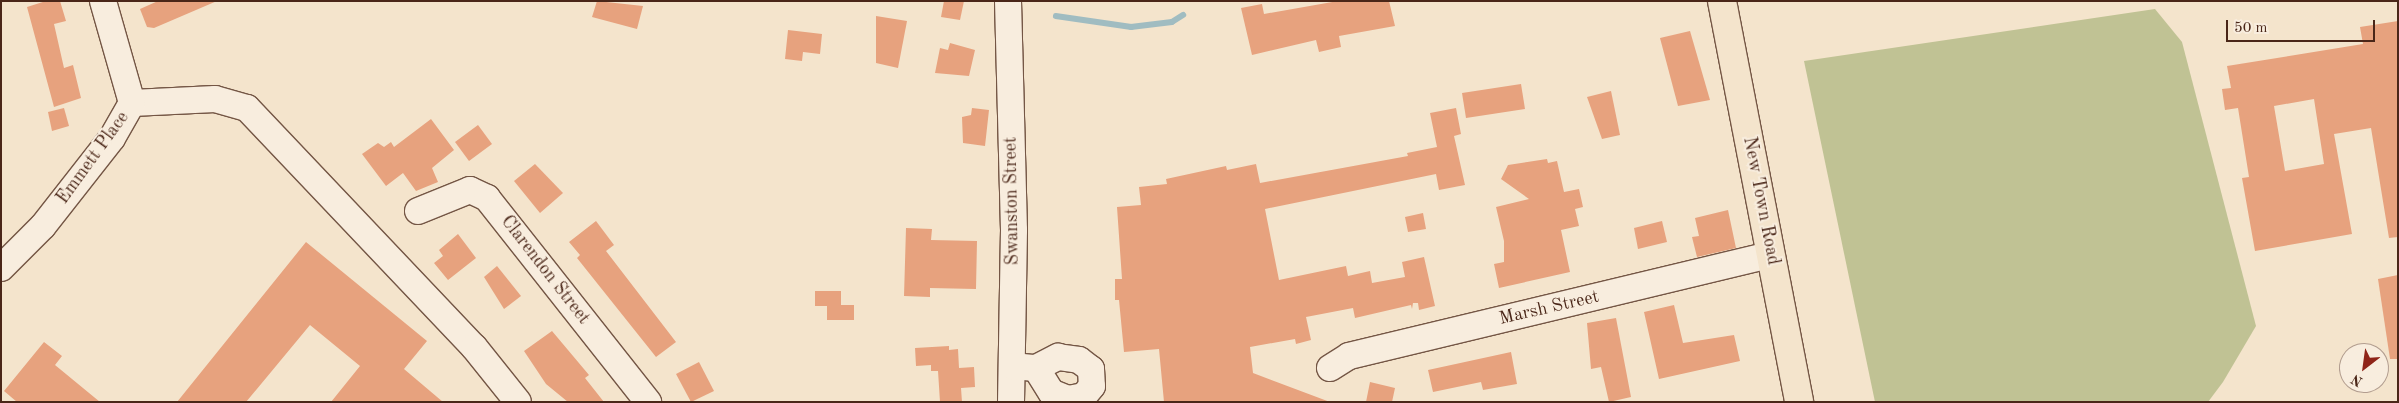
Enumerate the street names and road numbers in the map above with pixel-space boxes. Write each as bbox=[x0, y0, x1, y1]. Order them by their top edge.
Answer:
street label: Emmett Place bbox=[52, 108, 134, 208]
street label: New Town Road bbox=[1738, 135, 1784, 267]
street label: Swanston Street bbox=[1000, 136, 1024, 266]
street label: Clarendon Street bbox=[496, 211, 594, 329]
street label: Marsh Street bbox=[1497, 286, 1601, 330]

